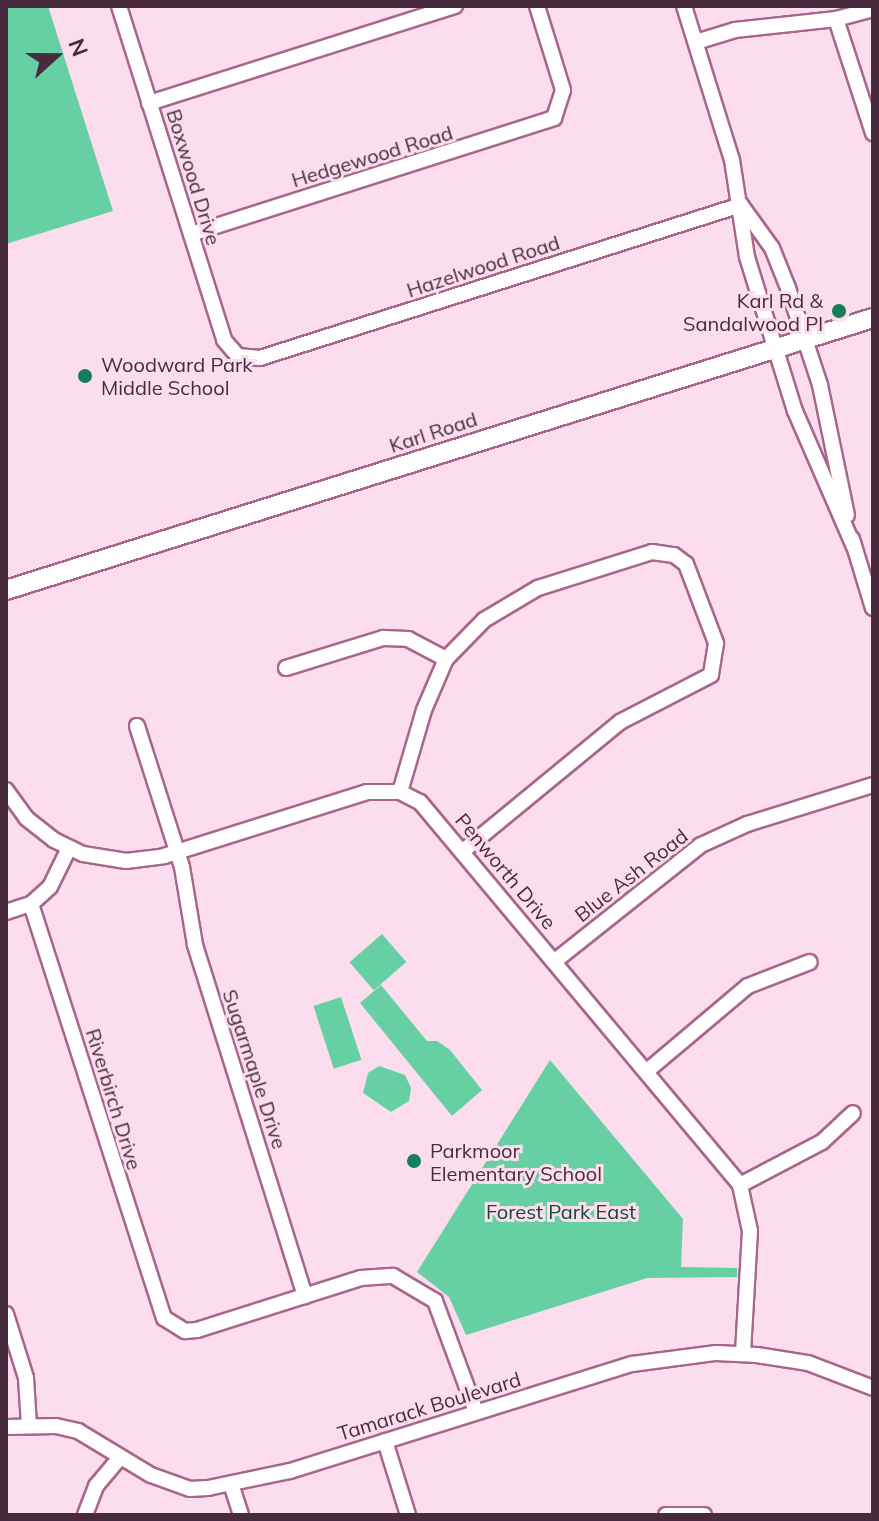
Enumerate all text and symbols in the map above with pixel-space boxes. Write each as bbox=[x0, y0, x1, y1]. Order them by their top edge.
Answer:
north arrow bbox=[16, 16, 96, 96]
text: N bbox=[62, 35, 94, 60]
street label: Boxwood Drive bbox=[162, 106, 226, 248]
street label: Hedgewood Road bbox=[288, 120, 456, 192]
street label: Hazelwood Road bbox=[403, 230, 563, 302]
place label: Karl Rd & Sandalwood Pl bbox=[683, 288, 823, 335]
marker: Karl Rd & Sandalwood Pl bbox=[830, 302, 848, 320]
place label: Woodward Park Middle School bbox=[101, 352, 253, 399]
marker: Woodward Park Middle School bbox=[76, 367, 94, 385]
street label: Karl Road bbox=[386, 407, 480, 457]
street label: Penworth Drive bbox=[451, 808, 561, 934]
street label: Blue Ash Road bbox=[570, 824, 692, 926]
street label: Sugarmaple Drive bbox=[218, 986, 292, 1152]
street label: Riverbirch Drive bbox=[81, 1026, 147, 1172]
place label: Parkmoor Elementary School bbox=[430, 1138, 602, 1185]
marker: Parkmoor Elementary School bbox=[405, 1152, 423, 1170]
park label: Forest Park East bbox=[486, 1199, 636, 1223]
street label: Tamarack Boulevard bbox=[334, 1367, 524, 1445]

